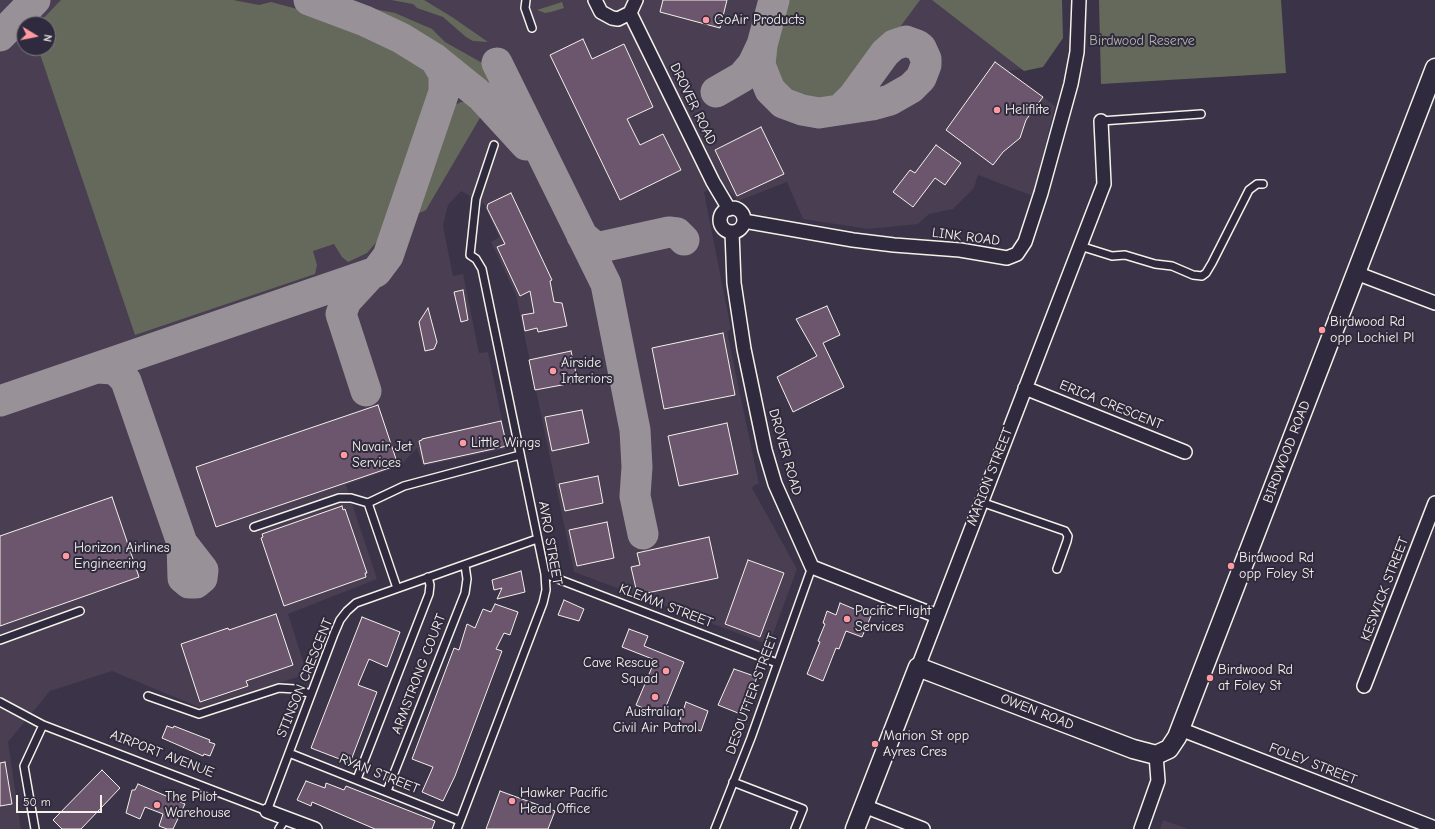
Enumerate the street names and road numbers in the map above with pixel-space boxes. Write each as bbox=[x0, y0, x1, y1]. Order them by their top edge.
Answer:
street label: DROVER ROAD bbox=[666, 60, 720, 148]
street label: LINK ROAD bbox=[931, 224, 1001, 250]
street label: ERICA CRESCENT bbox=[1057, 377, 1165, 433]
street label: BIRDWOOD ROAD bbox=[1260, 398, 1314, 506]
street label: DROVER ROAD bbox=[765, 407, 805, 497]
street label: MARION STREET bbox=[964, 426, 1016, 528]
street label: AVRO STREET bbox=[534, 500, 566, 586]
street label: KESWICK STREET bbox=[1357, 535, 1413, 643]
street label: KLEMM STREET bbox=[617, 580, 715, 632]
street label: ARMSTRONG COURT bbox=[388, 612, 450, 736]
street label: STINSON CRESCENT bbox=[273, 616, 337, 740]
street label: DESOUTTER STREET bbox=[722, 631, 782, 757]
street label: OWEN ROAD bbox=[998, 690, 1076, 734]
street label: AIRPORT AVENUE bbox=[108, 726, 216, 782]
street label: FOLEY STREET bbox=[1267, 740, 1359, 788]
street label: RYAN STREET bbox=[336, 750, 422, 798]

